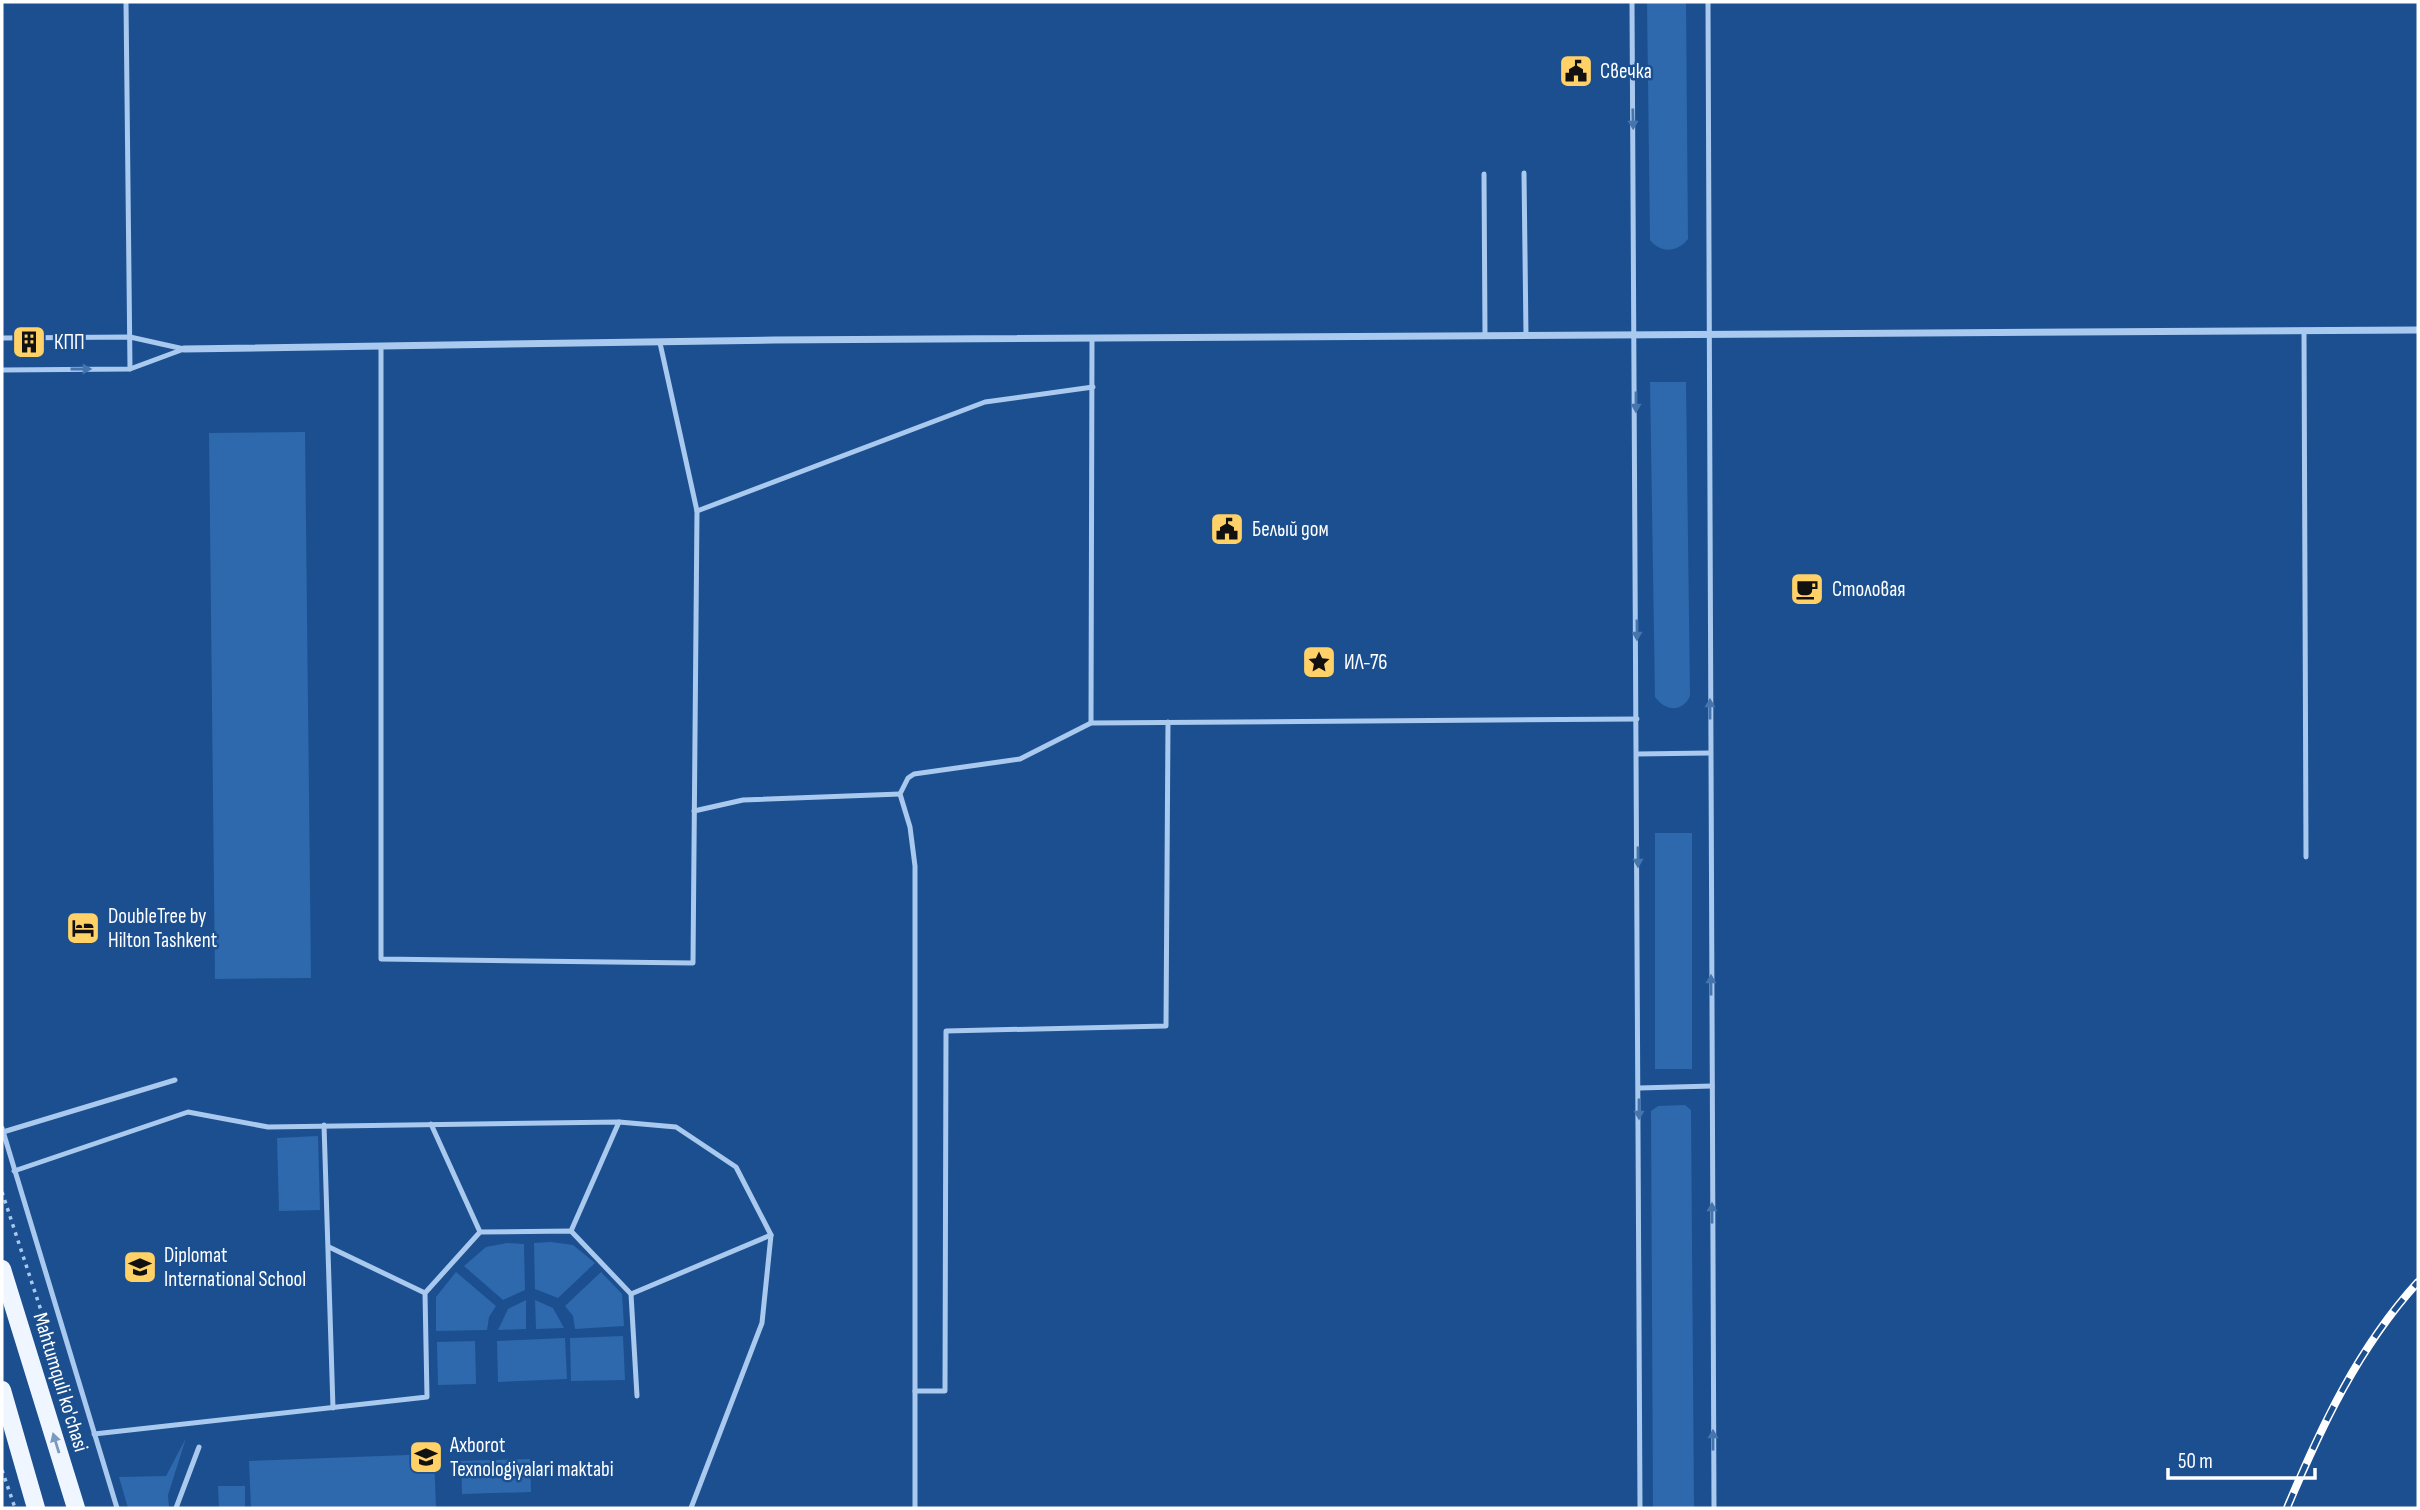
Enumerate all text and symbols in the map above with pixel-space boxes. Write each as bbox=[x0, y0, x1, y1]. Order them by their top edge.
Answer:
public building icon: Свечка bbox=[1557, 52, 1595, 90]
place label: Свечка bbox=[1600, 59, 1652, 84]
one-way arrow bbox=[1627, 108, 1639, 130]
building icon: КПП bbox=[10, 323, 48, 361]
place label: КПП bbox=[54, 330, 85, 355]
one-way arrow bbox=[71, 363, 93, 375]
one-way arrow bbox=[1630, 392, 1642, 414]
public building icon: Белый дом bbox=[1208, 510, 1246, 548]
place label: Белый дом bbox=[1252, 517, 1329, 542]
cafe icon: Столовая bbox=[1788, 570, 1826, 608]
place label: Столовая bbox=[1832, 577, 1905, 602]
one-way arrow bbox=[1631, 619, 1643, 641]
place icon: ИЛ-76 bbox=[1300, 643, 1338, 681]
place label: ИЛ-76 bbox=[1344, 650, 1388, 675]
one-way arrow bbox=[1704, 697, 1716, 719]
one-way arrow bbox=[1632, 847, 1644, 869]
place label: DoubleTree by Hilton Tashkent bbox=[108, 904, 217, 953]
hotel icon: DoubleTree by Hilton Tashkent bbox=[64, 909, 102, 947]
one-way arrow bbox=[1705, 974, 1717, 996]
one-way arrow bbox=[1633, 1099, 1645, 1121]
one-way arrow bbox=[1706, 1201, 1718, 1223]
place label: Diplomat International School bbox=[164, 1243, 306, 1292]
school or university icon: Diplomat International School bbox=[121, 1248, 159, 1286]
street label: Mahtumquli ko'chasi bbox=[28, 1310, 94, 1455]
one-way arrow bbox=[1707, 1429, 1719, 1451]
one-way arrow bbox=[51, 1432, 61, 1453]
place label: Axborot Texnologiyalari maktabi bbox=[449, 1433, 614, 1482]
scale bar bbox=[2168, 1436, 2315, 1480]
school or university icon: Axborot Texnologiyalari maktabi bbox=[407, 1438, 445, 1476]
text: 50 m bbox=[2178, 1449, 2213, 1474]

